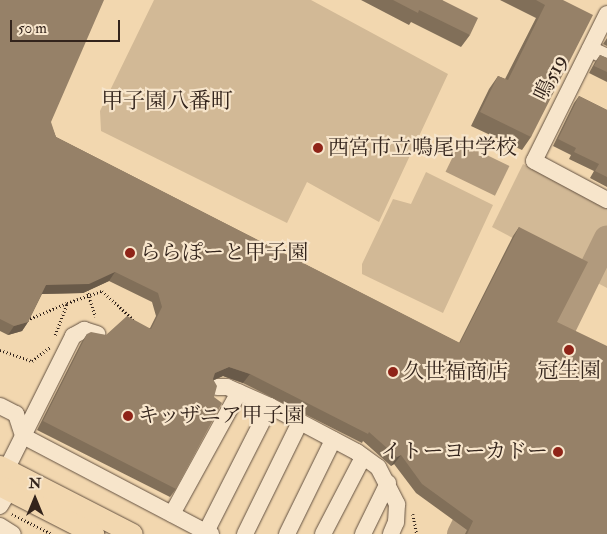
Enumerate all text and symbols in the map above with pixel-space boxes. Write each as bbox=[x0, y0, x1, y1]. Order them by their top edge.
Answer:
scale bar bbox=[12, 10, 122, 42]
text: 50 m bbox=[18, 19, 47, 38]
street label: 鳴519 bbox=[529, 51, 573, 105]
district label: 甲子園八番町 bbox=[101, 89, 233, 115]
place label: 西宮市立鳴尾中学校 bbox=[328, 135, 517, 161]
marker: 西宮市立鳴尾中学校 bbox=[312, 142, 324, 154]
place label: ららぽーと甲子園 bbox=[140, 240, 308, 266]
marker: ららぽーと甲子園 bbox=[124, 247, 136, 259]
marker: 冠生園 bbox=[563, 344, 575, 356]
place label: 冠生園 bbox=[538, 358, 600, 384]
place label: 久世福商店 bbox=[403, 359, 508, 385]
marker: 久世福商店 bbox=[387, 366, 399, 378]
place label: キッザニア甲子園 bbox=[138, 403, 306, 429]
marker: キッザニア甲子園 bbox=[122, 410, 134, 422]
place label: イトーヨーカドー bbox=[380, 439, 548, 465]
marker: イトーヨーカドー bbox=[552, 446, 564, 458]
north arrow bbox=[10, 474, 60, 524]
text: N bbox=[29, 475, 41, 492]

